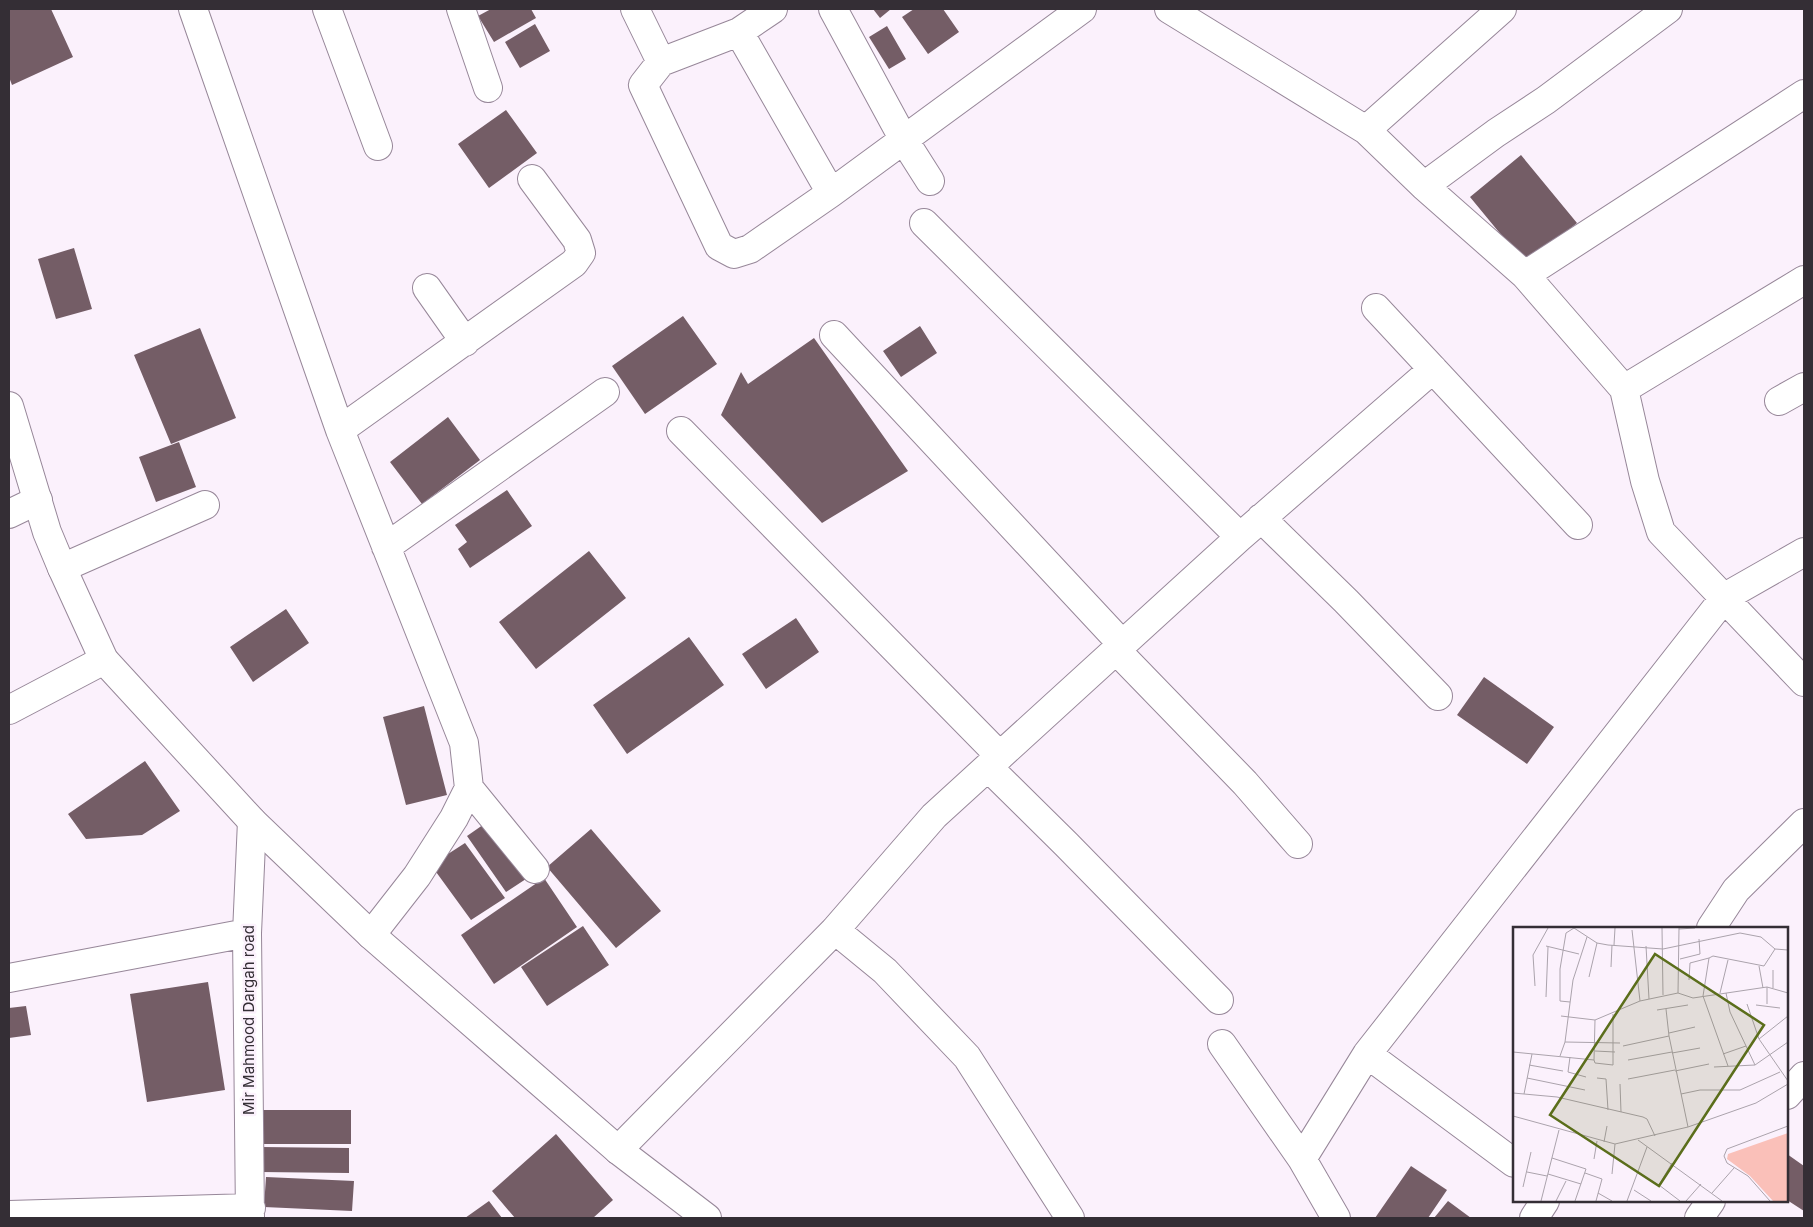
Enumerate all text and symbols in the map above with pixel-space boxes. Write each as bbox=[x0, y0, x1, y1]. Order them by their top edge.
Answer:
street label: Mir Mahmood Dargah road bbox=[239, 925, 258, 1115]
inset map bbox=[1513, 927, 1788, 1202]

